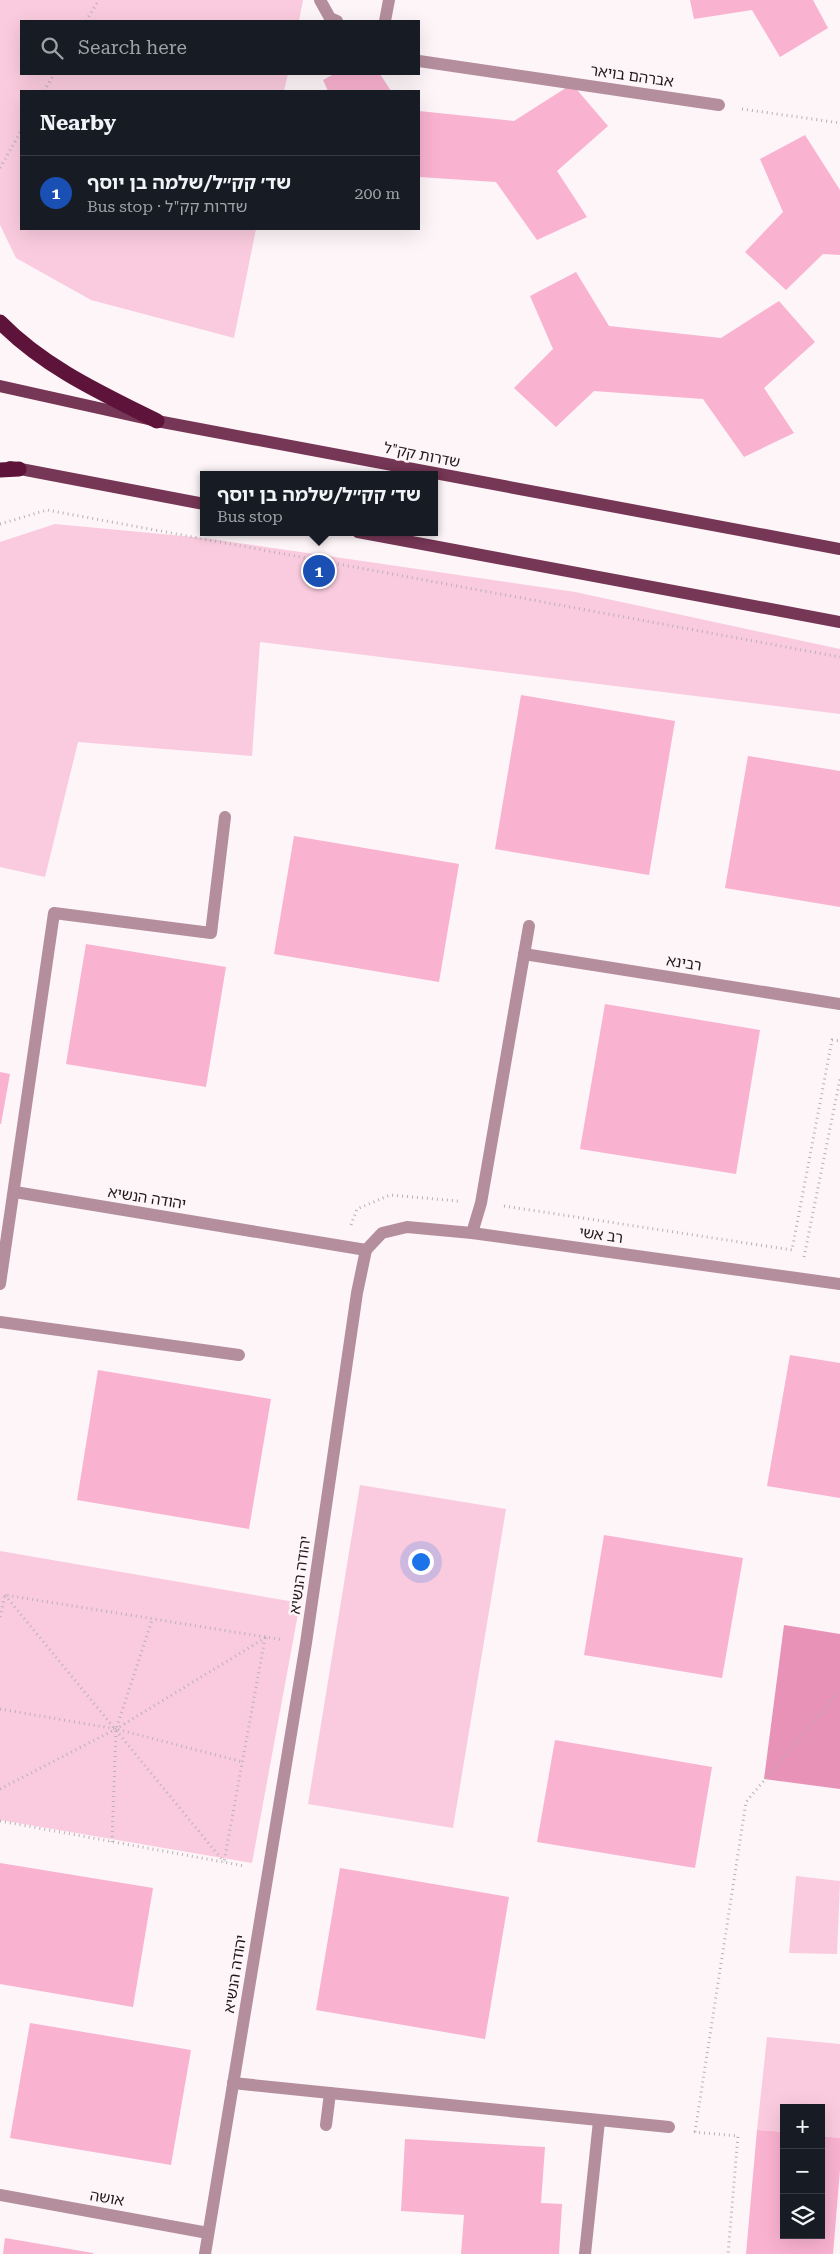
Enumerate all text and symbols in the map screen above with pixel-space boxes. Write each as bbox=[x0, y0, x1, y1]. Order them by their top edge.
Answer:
search box bbox=[20, 20, 420, 75]
icon: search bbox=[38, 34, 66, 62]
text: Search here bbox=[78, 36, 187, 59]
street label: אברהם בויאר bbox=[589, 61, 675, 91]
text: Nearby bbox=[40, 111, 116, 135]
text: שד׳ קק״ל/שלמה בן יוסף bbox=[87, 171, 291, 194]
text: 1 bbox=[52, 184, 60, 203]
text: 200 m bbox=[354, 184, 400, 203]
text: Bus stop · שדרות קק"ל bbox=[87, 197, 247, 216]
street label: שדרות קק"ל bbox=[382, 439, 462, 471]
popup bbox=[200, 471, 438, 536]
text: שד׳ קק״ל/שלמה בן יוסף bbox=[217, 483, 421, 506]
text: Bus stop bbox=[217, 507, 283, 526]
pin: 1 bbox=[303, 552, 335, 590]
street label: רבינא bbox=[665, 951, 703, 975]
street label: יהודה הנשיא bbox=[107, 1183, 187, 1213]
street label: רב אשי bbox=[578, 1223, 624, 1247]
street label: יהודה הנשיא bbox=[286, 1535, 314, 1615]
your location bbox=[408, 1549, 434, 1575]
street label: יהודה הנשיא bbox=[220, 1934, 250, 2014]
map controls bbox=[780, 2104, 825, 2239]
button: + bbox=[780, 2104, 825, 2149]
button: − bbox=[780, 2149, 825, 2194]
street label: אושה bbox=[89, 2186, 125, 2210]
button: layers bbox=[780, 2194, 825, 2239]

